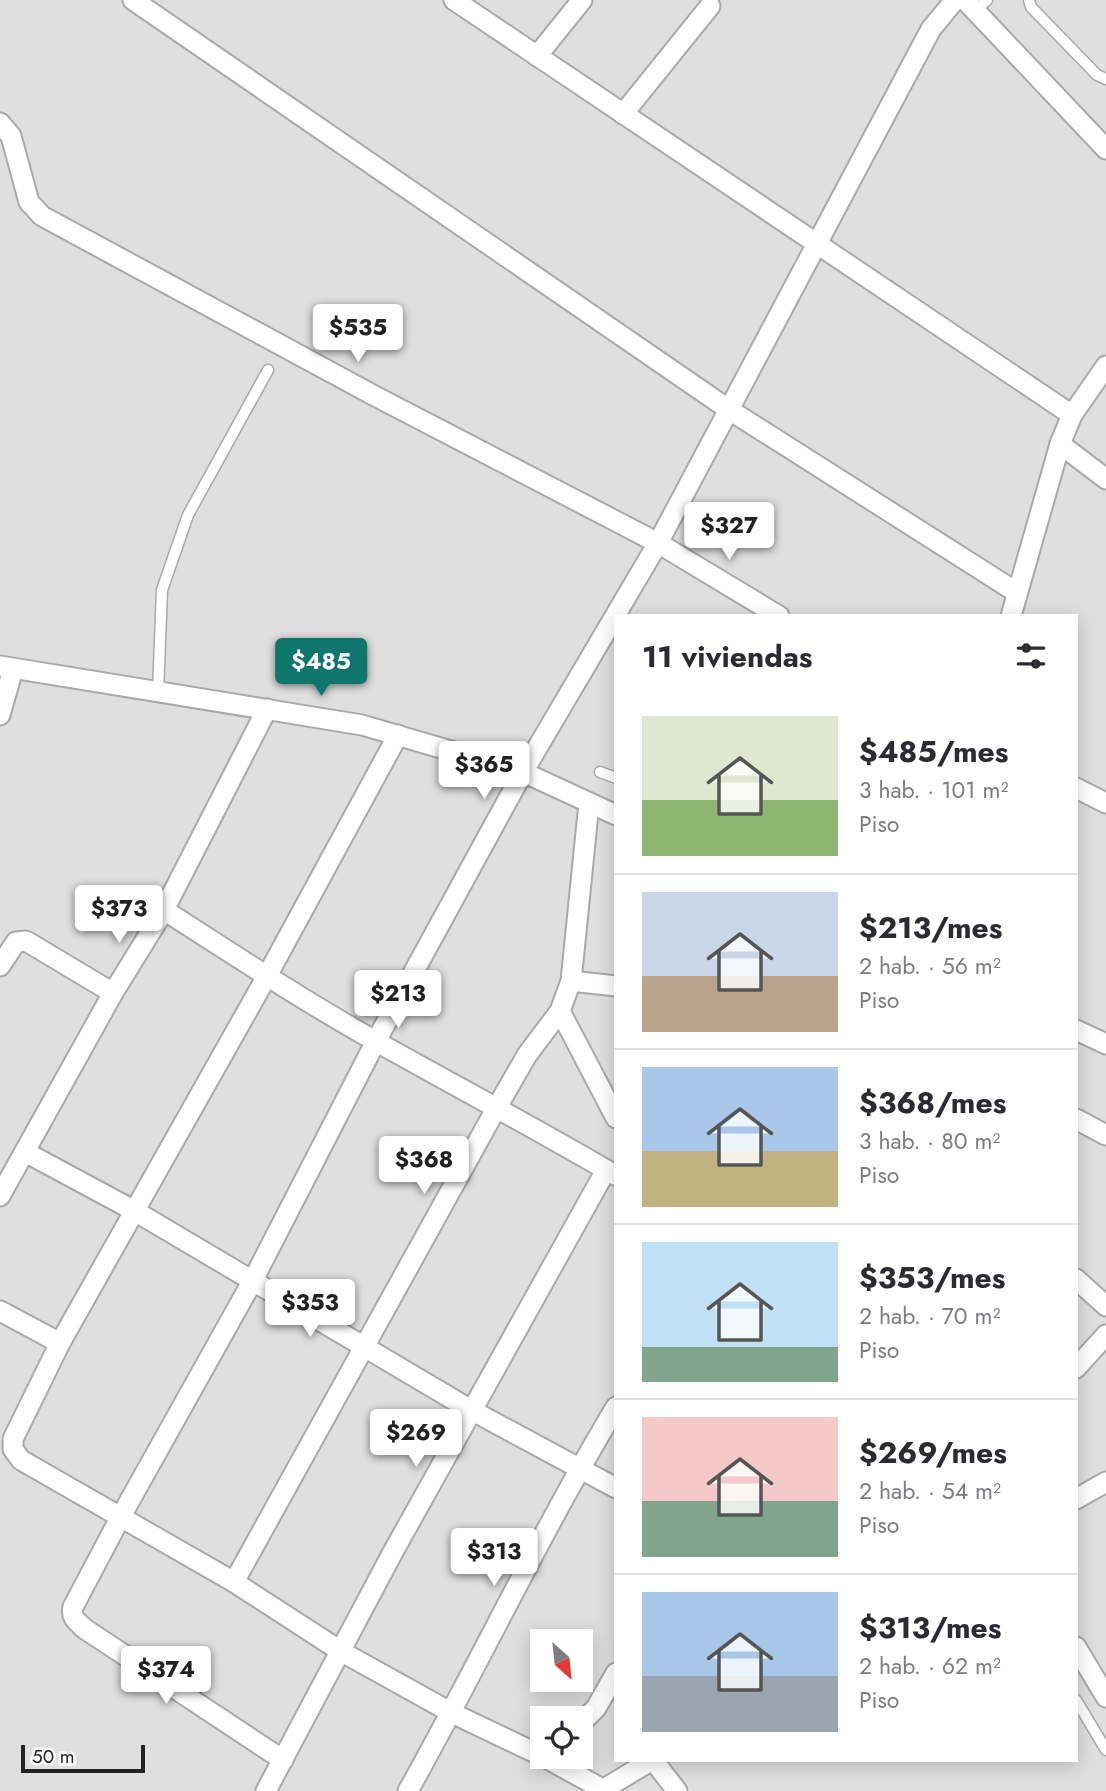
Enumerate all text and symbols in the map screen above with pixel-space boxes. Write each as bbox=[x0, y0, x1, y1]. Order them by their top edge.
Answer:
pin: $535 bbox=[317, 304, 399, 364]
text: $535 bbox=[329, 310, 387, 344]
pin: $327 bbox=[688, 503, 770, 562]
text: $327 bbox=[700, 508, 758, 542]
text: 11 viviendas bbox=[642, 635, 813, 678]
icon: filters bbox=[1012, 637, 1050, 675]
pin: $485 bbox=[280, 638, 362, 698]
text: $485 bbox=[291, 644, 351, 678]
text: $485/mes bbox=[859, 730, 1008, 773]
pin: $365 bbox=[443, 742, 525, 801]
icon: home bbox=[698, 744, 782, 828]
text: $365 bbox=[455, 747, 513, 781]
text: 3 hab. · 101 m² bbox=[859, 773, 1008, 807]
text: Piso bbox=[859, 807, 899, 841]
pin: $373 bbox=[78, 886, 160, 945]
text: $373 bbox=[91, 891, 147, 925]
text: $213/mes bbox=[859, 906, 1002, 949]
icon: home bbox=[698, 920, 782, 1004]
text: 2 hab. · 56 m² bbox=[859, 949, 1001, 983]
pin: $213 bbox=[357, 970, 439, 1030]
text: $213 bbox=[370, 976, 426, 1010]
text: Piso bbox=[859, 983, 899, 1017]
text: $368/mes bbox=[859, 1081, 1006, 1124]
icon: home bbox=[698, 1095, 782, 1179]
text: 3 hab. · 80 m² bbox=[859, 1124, 1000, 1158]
pin: $368 bbox=[383, 1136, 465, 1196]
text: $368 bbox=[395, 1142, 453, 1176]
text: Piso bbox=[859, 1158, 899, 1192]
text: $353/mes bbox=[859, 1256, 1005, 1299]
icon: home bbox=[698, 1270, 782, 1354]
pin: $353 bbox=[269, 1280, 351, 1339]
text: $353 bbox=[281, 1285, 339, 1319]
text: 2 hab. · 70 m² bbox=[859, 1299, 1000, 1333]
text: Piso bbox=[859, 1333, 899, 1367]
pin: $269 bbox=[375, 1410, 457, 1469]
text: $269 bbox=[386, 1415, 446, 1449]
text: $269/mes bbox=[859, 1431, 1007, 1474]
icon: home bbox=[698, 1445, 782, 1529]
text: 2 hab. · 54 m² bbox=[859, 1474, 1001, 1508]
text: Piso bbox=[859, 1508, 899, 1542]
pin: $313 bbox=[453, 1528, 535, 1588]
text: $313 bbox=[467, 1534, 521, 1568]
text: $313/mes bbox=[859, 1606, 1001, 1649]
icon: home bbox=[698, 1620, 782, 1704]
north arrow bbox=[530, 1629, 593, 1692]
map controls bbox=[530, 1629, 593, 1769]
pin: $374 bbox=[125, 1646, 207, 1706]
text: 2 hab. · 62 m² bbox=[859, 1649, 1001, 1683]
text: $374 bbox=[137, 1652, 195, 1686]
text: Piso bbox=[859, 1683, 899, 1717]
button: locate bbox=[530, 1706, 593, 1769]
scale bar bbox=[21, 1742, 145, 1774]
text: 50 m bbox=[32, 1743, 75, 1770]

